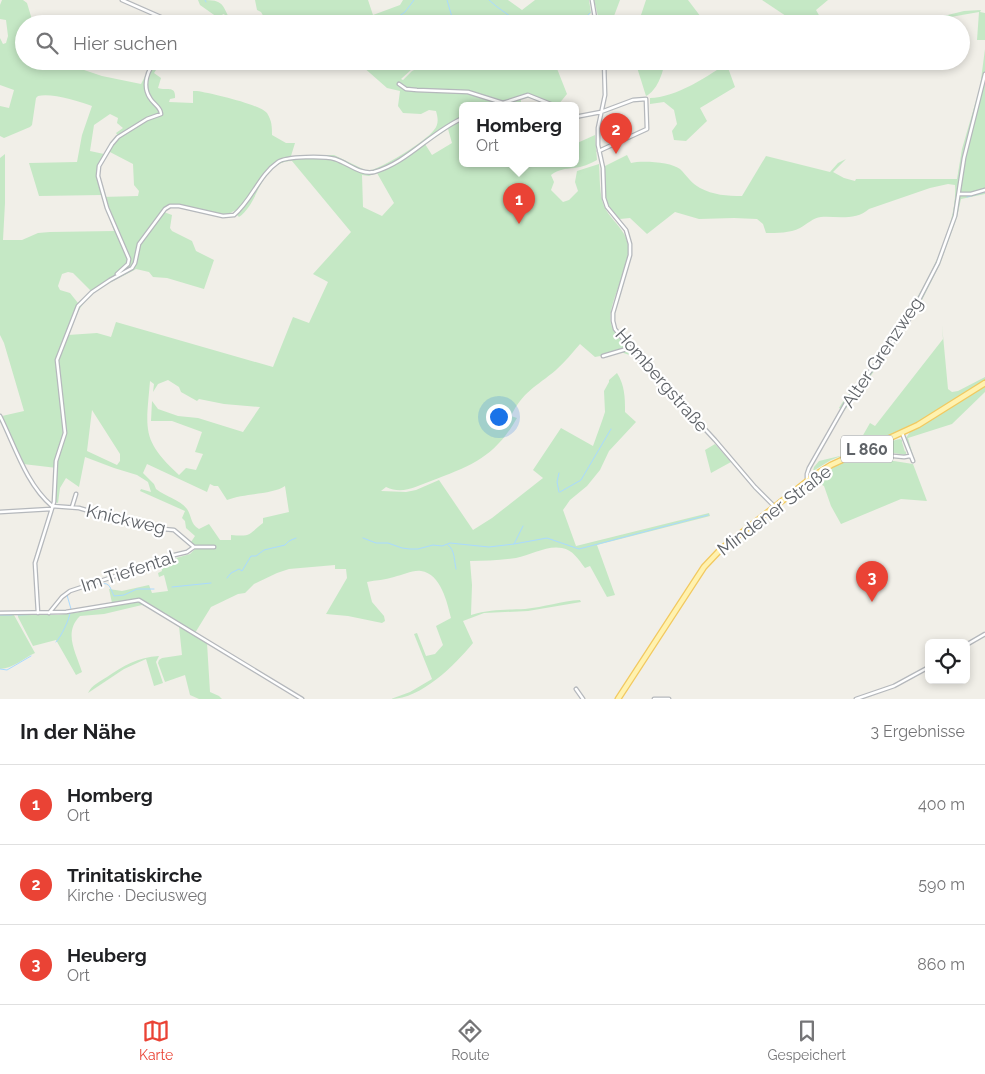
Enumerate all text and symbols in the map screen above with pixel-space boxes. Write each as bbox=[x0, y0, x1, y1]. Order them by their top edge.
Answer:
search box bbox=[15, 15, 970, 70]
icon: search bbox=[33, 29, 61, 57]
text: Hier suchen bbox=[73, 32, 178, 54]
popup bbox=[459, 102, 579, 167]
pin: 2 bbox=[600, 113, 632, 154]
text: Homberg bbox=[476, 114, 562, 136]
text: Ort bbox=[476, 136, 499, 155]
pin: 1 bbox=[503, 183, 535, 224]
street label: Alter Grenzweg bbox=[837, 293, 927, 411]
street label: Hombergstraße bbox=[611, 324, 713, 436]
your location bbox=[486, 404, 512, 430]
road number: L 860 bbox=[841, 436, 893, 462]
street label: Mindener Straße bbox=[713, 460, 835, 560]
street label: Knickweg bbox=[84, 500, 168, 538]
street label: Im Tiefental bbox=[78, 546, 178, 596]
pin: 3 bbox=[856, 561, 888, 602]
map controls bbox=[925, 639, 970, 684]
button: locate bbox=[925, 639, 970, 684]
text: In der Nähe bbox=[20, 719, 136, 744]
text: 3 Ergebnisse bbox=[871, 722, 965, 741]
text: Homberg bbox=[67, 784, 153, 806]
text: 1 bbox=[32, 795, 40, 814]
text: 400 m bbox=[918, 795, 965, 814]
text: Ort bbox=[67, 806, 90, 825]
text: Trinitatiskirche bbox=[67, 864, 202, 886]
text: 2 bbox=[31, 875, 41, 894]
text: 590 m bbox=[918, 875, 965, 894]
text: Kirche · Deciusweg bbox=[67, 886, 207, 905]
text: Heuberg bbox=[67, 944, 147, 966]
text: 3 bbox=[32, 955, 40, 974]
text: 860 m bbox=[917, 955, 965, 974]
text: Ort bbox=[67, 966, 90, 985]
tab: Karte bbox=[139, 1017, 173, 1063]
tab: Route bbox=[451, 1017, 490, 1063]
tab: Gespeichert bbox=[767, 1017, 846, 1063]

